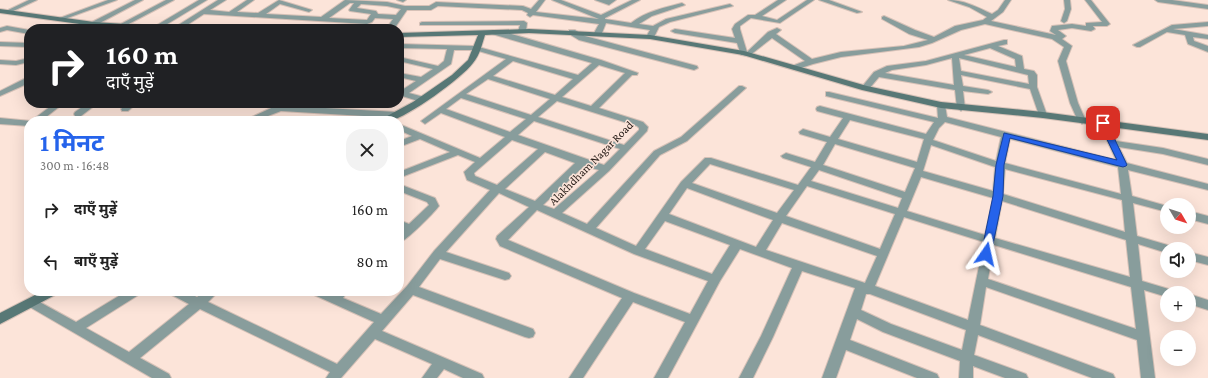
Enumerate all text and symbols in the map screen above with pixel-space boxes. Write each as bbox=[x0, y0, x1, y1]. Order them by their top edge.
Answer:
text: 160 m bbox=[106, 39, 178, 70]
icon: right bbox=[40, 40, 92, 92]
text: दाएँ मुड़ें bbox=[106, 72, 154, 92]
pin bbox=[1086, 106, 1120, 140]
icon: arrive bbox=[1092, 112, 1114, 134]
street label: Alakhdham Nagar Road bbox=[546, 117, 637, 208]
text: 1 मिनट bbox=[40, 129, 104, 156]
button: close bbox=[346, 129, 388, 171]
text: 300 m · 16:48 bbox=[40, 158, 109, 173]
north arrow bbox=[1160, 198, 1196, 234]
map controls bbox=[1160, 198, 1196, 366]
icon: right bbox=[40, 199, 62, 221]
text: दाएँ मुड़ें bbox=[74, 201, 117, 217]
text: 160 m bbox=[352, 202, 388, 218]
position arrow bbox=[965, 233, 1007, 275]
button: sound bbox=[1160, 242, 1196, 278]
icon: left bbox=[40, 251, 62, 273]
text: बाएँ मुड़ें bbox=[74, 253, 118, 269]
text: 80 m bbox=[357, 254, 388, 270]
button: + bbox=[1160, 286, 1196, 322]
button: − bbox=[1160, 330, 1196, 366]

